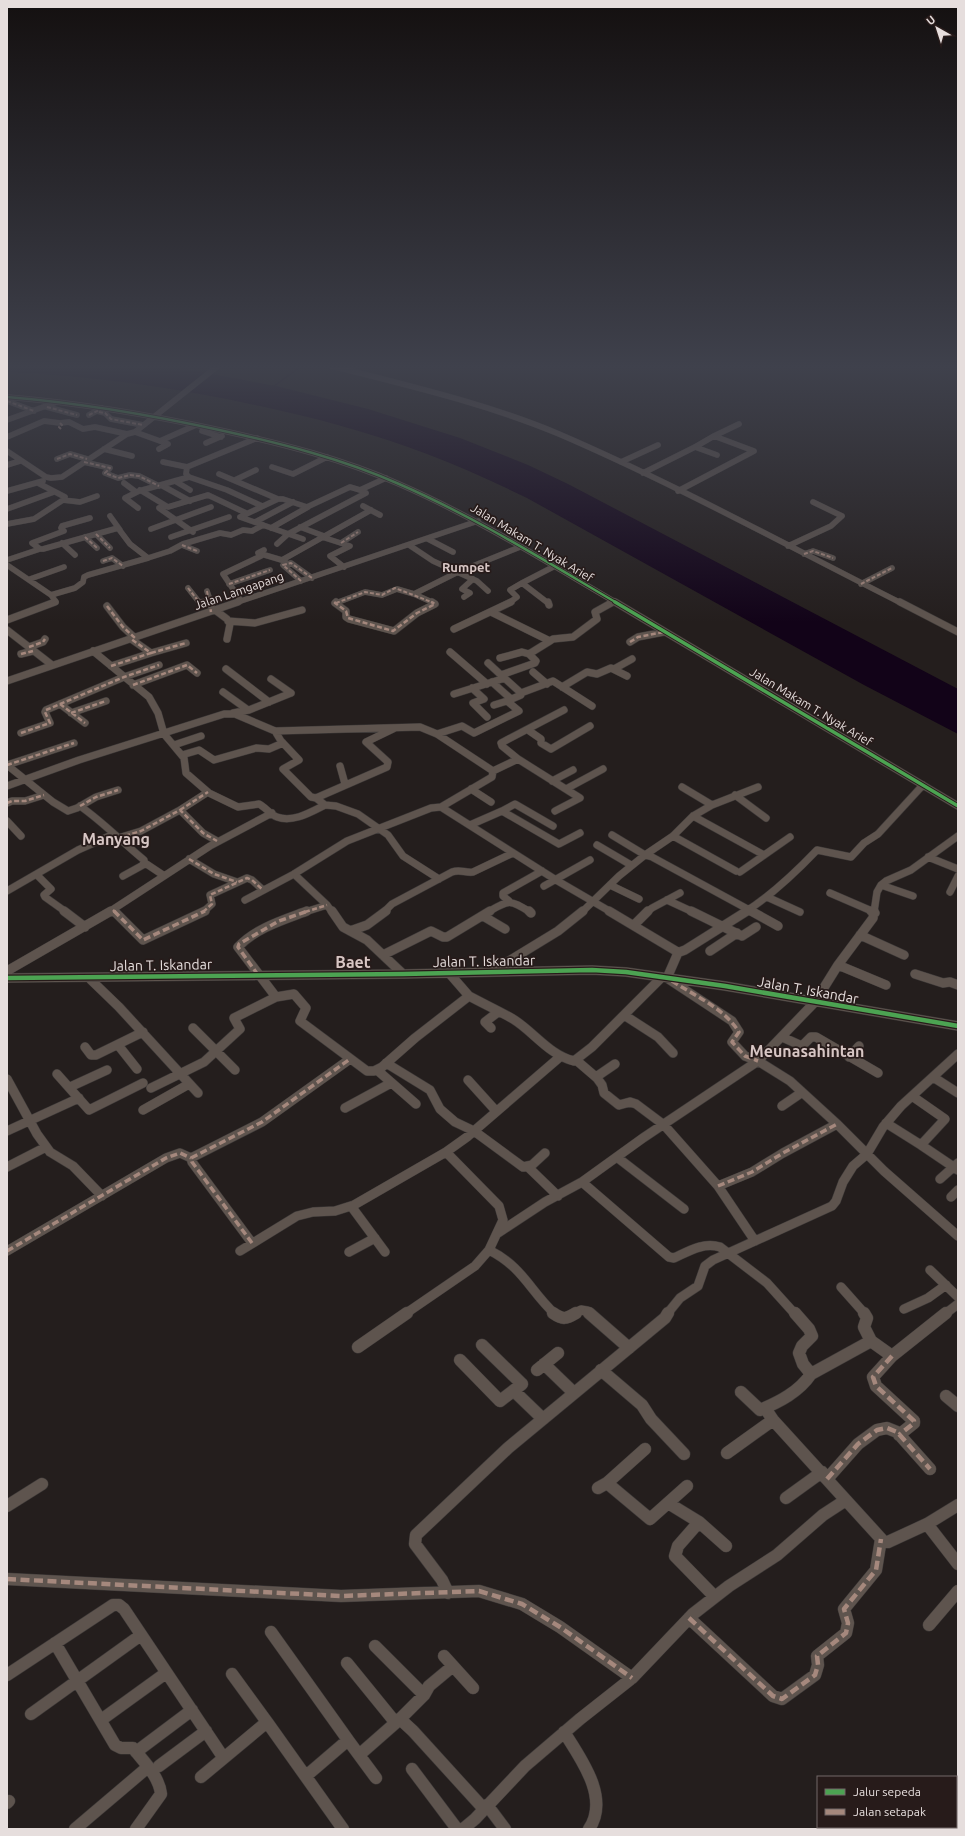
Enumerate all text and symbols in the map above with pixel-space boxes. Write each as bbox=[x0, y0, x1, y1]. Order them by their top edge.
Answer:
north arrow bbox=[917, 8, 957, 48]
text: U bbox=[924, 13, 937, 27]
street label: Jalan Makam T. Nyak Arief bbox=[469, 501, 596, 584]
district label: Rumpet bbox=[442, 560, 490, 574]
street label: Jalan Lamgapang bbox=[192, 569, 285, 612]
street label: Jalan Makam T. Nyak Arief bbox=[748, 665, 875, 748]
district label: Manyang bbox=[82, 830, 150, 848]
street label: Jalan T. Iskandar bbox=[433, 952, 536, 970]
district label: Baet bbox=[335, 953, 371, 971]
street label: Jalan T. Iskandar bbox=[110, 956, 213, 974]
street label: Jalan T. Iskandar bbox=[756, 973, 860, 1007]
district label: Meunasahintan bbox=[750, 1042, 864, 1060]
legend bbox=[817, 1776, 957, 1828]
text: Jalur sepeda bbox=[853, 1785, 921, 1798]
text: Jalan setapak bbox=[853, 1805, 926, 1818]

